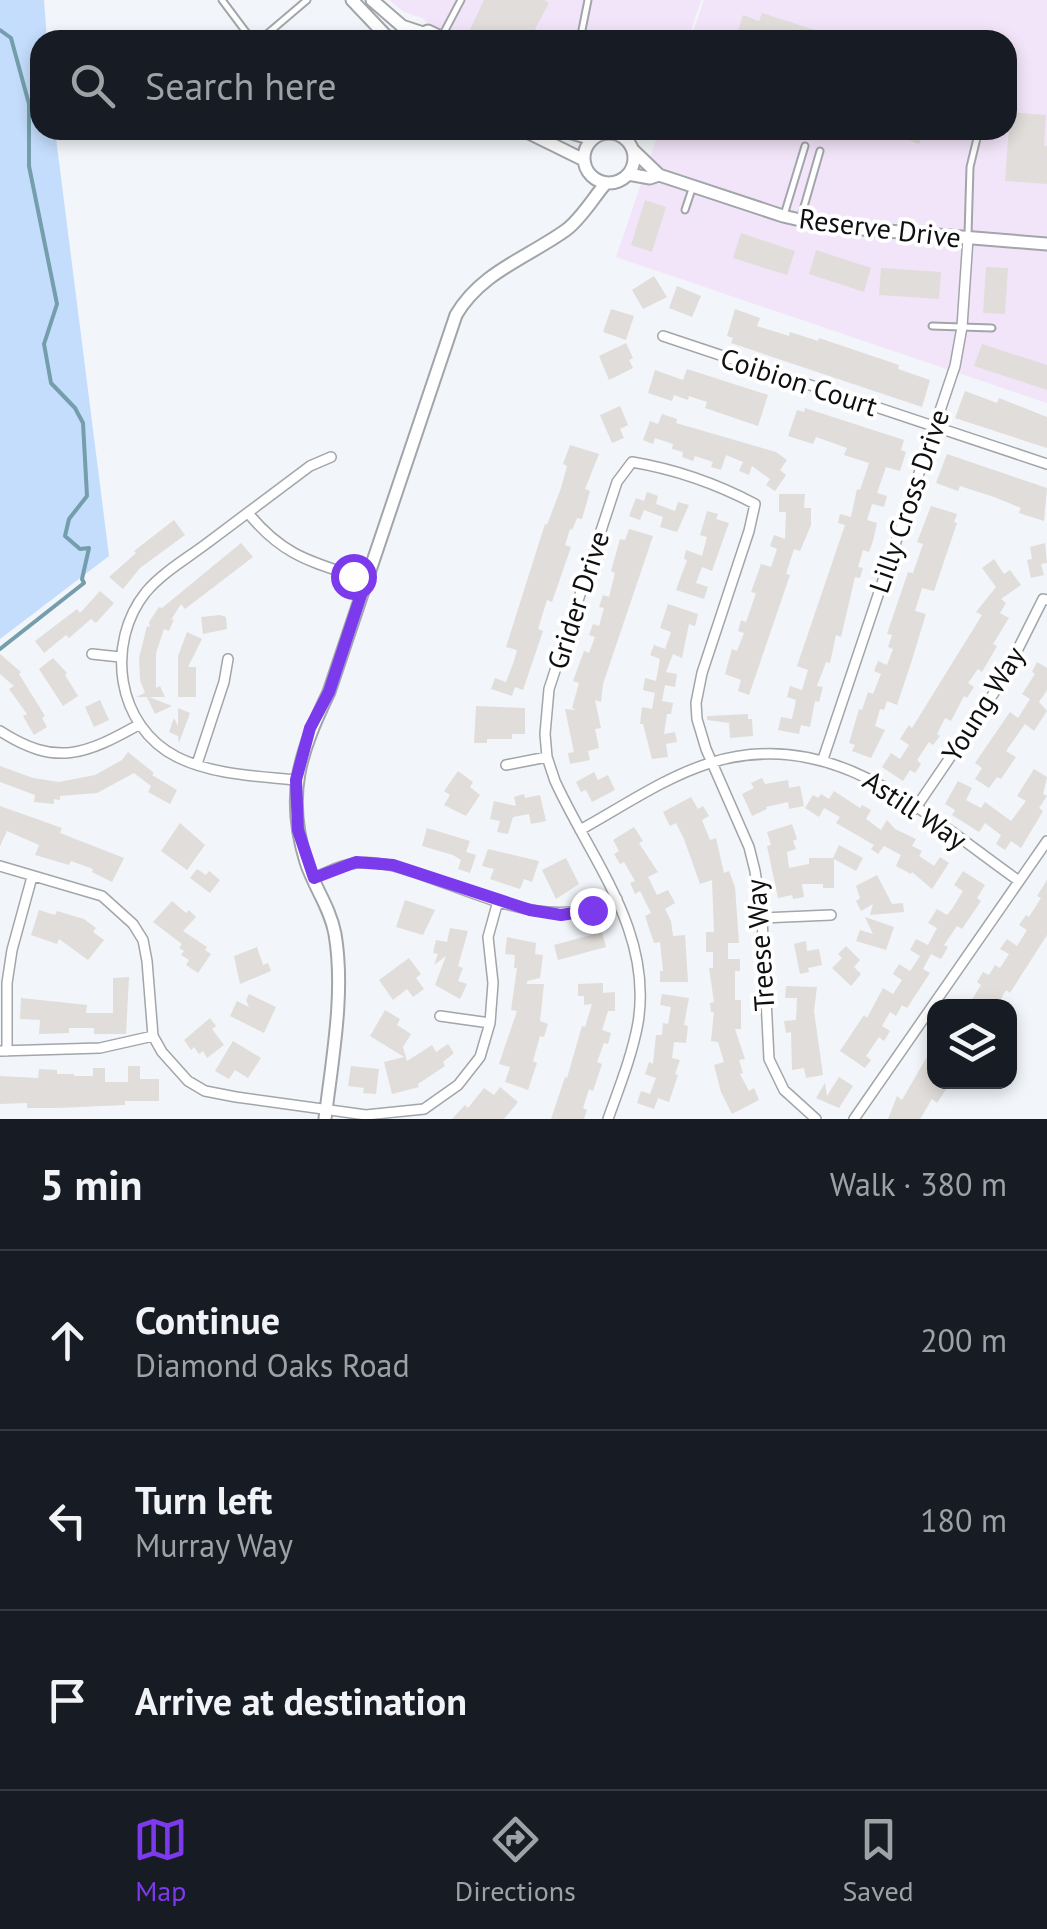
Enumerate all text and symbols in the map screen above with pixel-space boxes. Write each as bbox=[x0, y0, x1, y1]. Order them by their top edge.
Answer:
search box bbox=[30, 30, 1017, 140]
icon: search bbox=[65, 58, 120, 113]
text: Search here bbox=[145, 61, 337, 110]
street label: Reserve Drive bbox=[797, 199, 963, 256]
street label: Coibion Court bbox=[716, 339, 883, 424]
street label: Lilly Cross Drive bbox=[860, 404, 957, 597]
street label: Grider Drive bbox=[538, 526, 617, 674]
route start bbox=[331, 554, 377, 600]
street label: Young Way bbox=[933, 639, 1033, 769]
street label: Astill Way bbox=[856, 761, 974, 858]
street label: Treese Way bbox=[736, 878, 783, 1012]
route end bbox=[570, 888, 616, 934]
map controls bbox=[927, 999, 1017, 1089]
button: layers bbox=[927, 999, 1017, 1089]
text: 5 min bbox=[40, 1157, 142, 1212]
text: Walk · 380 m bbox=[830, 1163, 1007, 1205]
text: Continue bbox=[135, 1295, 280, 1344]
icon: ahead bbox=[40, 1313, 95, 1368]
text: 200 m bbox=[920, 1319, 1007, 1361]
text: Diamond Oaks Road bbox=[135, 1344, 410, 1386]
text: Turn left bbox=[135, 1475, 272, 1524]
icon: left bbox=[40, 1493, 95, 1548]
text: 180 m bbox=[920, 1499, 1007, 1541]
text: Murray Way bbox=[135, 1524, 293, 1566]
icon: arrive bbox=[40, 1673, 95, 1728]
text: Arrive at destination bbox=[135, 1676, 467, 1725]
tab: Map bbox=[133, 1812, 188, 1909]
tab: Directions bbox=[455, 1812, 576, 1909]
tab: Saved bbox=[842, 1812, 914, 1909]

